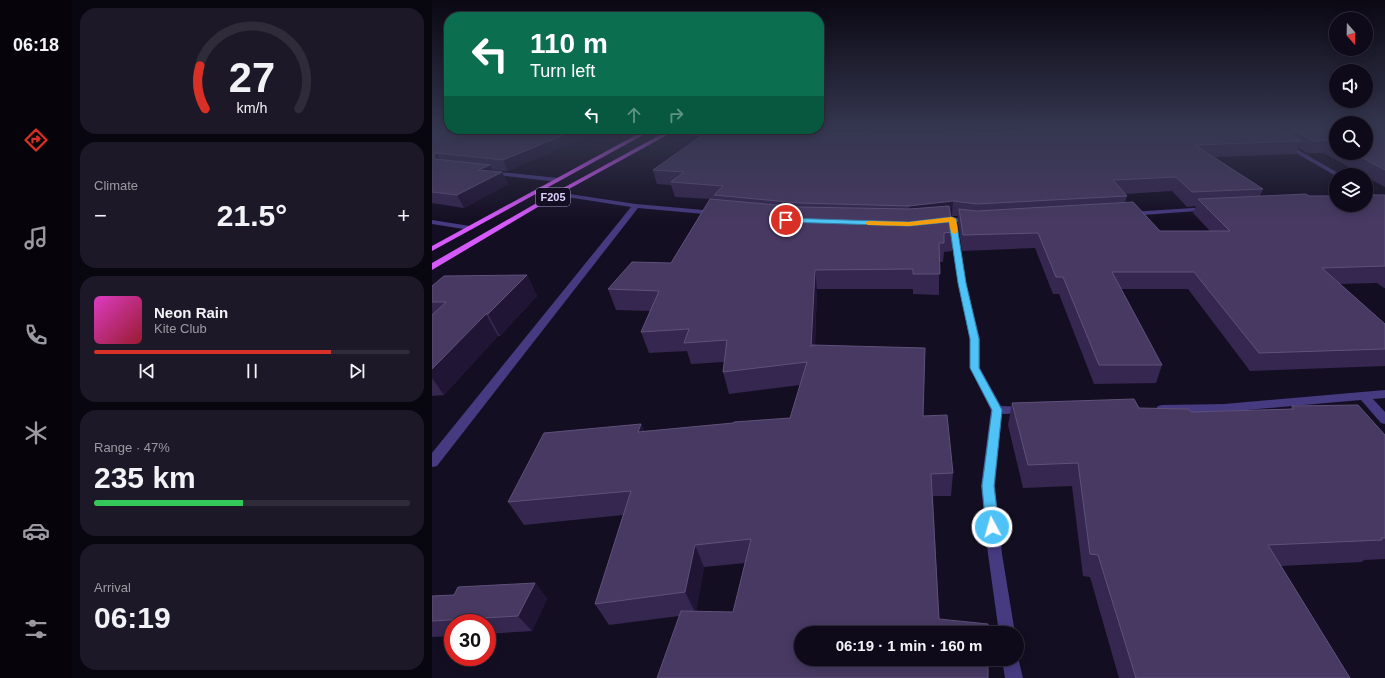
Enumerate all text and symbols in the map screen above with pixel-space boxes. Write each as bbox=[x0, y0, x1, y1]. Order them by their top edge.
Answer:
north arrow bbox=[1329, 12, 1373, 56]
map controls bbox=[1329, 12, 1373, 212]
icon: left bbox=[464, 28, 516, 80]
text: 110 m bbox=[530, 28, 608, 59]
text: 06:18 bbox=[13, 35, 59, 55]
text: 27 bbox=[229, 54, 275, 101]
text: Turn left bbox=[530, 61, 595, 81]
button: sound bbox=[1329, 64, 1373, 108]
text: km/h bbox=[237, 100, 268, 116]
icon: left bbox=[581, 104, 603, 126]
icon: ahead bbox=[623, 104, 645, 126]
icon: right bbox=[665, 104, 687, 126]
button: search bbox=[1329, 116, 1373, 160]
icon: directions bbox=[22, 126, 50, 154]
button: layers bbox=[1329, 168, 1373, 212]
text: Climate bbox=[94, 178, 138, 193]
road number: F205 bbox=[536, 188, 570, 206]
text: 21.5° bbox=[217, 199, 287, 232]
text: − bbox=[94, 203, 107, 228]
text: + bbox=[397, 203, 410, 228]
pin bbox=[769, 203, 803, 237]
icon: arrive bbox=[775, 209, 797, 231]
icon: music bbox=[22, 224, 50, 252]
text: Neon Rain bbox=[154, 304, 228, 321]
icon: phone bbox=[22, 321, 50, 349]
text: Kite Club bbox=[154, 321, 207, 336]
icon: previous bbox=[136, 360, 158, 382]
icon: pause bbox=[241, 360, 263, 382]
icon: next bbox=[346, 360, 368, 382]
icon: climate bbox=[22, 419, 50, 447]
text: Range · 47% bbox=[94, 440, 170, 455]
text: 235 km bbox=[94, 461, 196, 494]
position arrow bbox=[971, 506, 1013, 548]
icon: car bbox=[22, 517, 50, 545]
text: Arrival bbox=[94, 580, 131, 595]
text: 06:19 bbox=[94, 601, 171, 634]
speed limit sign: 30 bbox=[444, 614, 496, 666]
icon: filters bbox=[22, 615, 50, 643]
text: 06:19 · 1 min · 160 m bbox=[836, 637, 982, 654]

